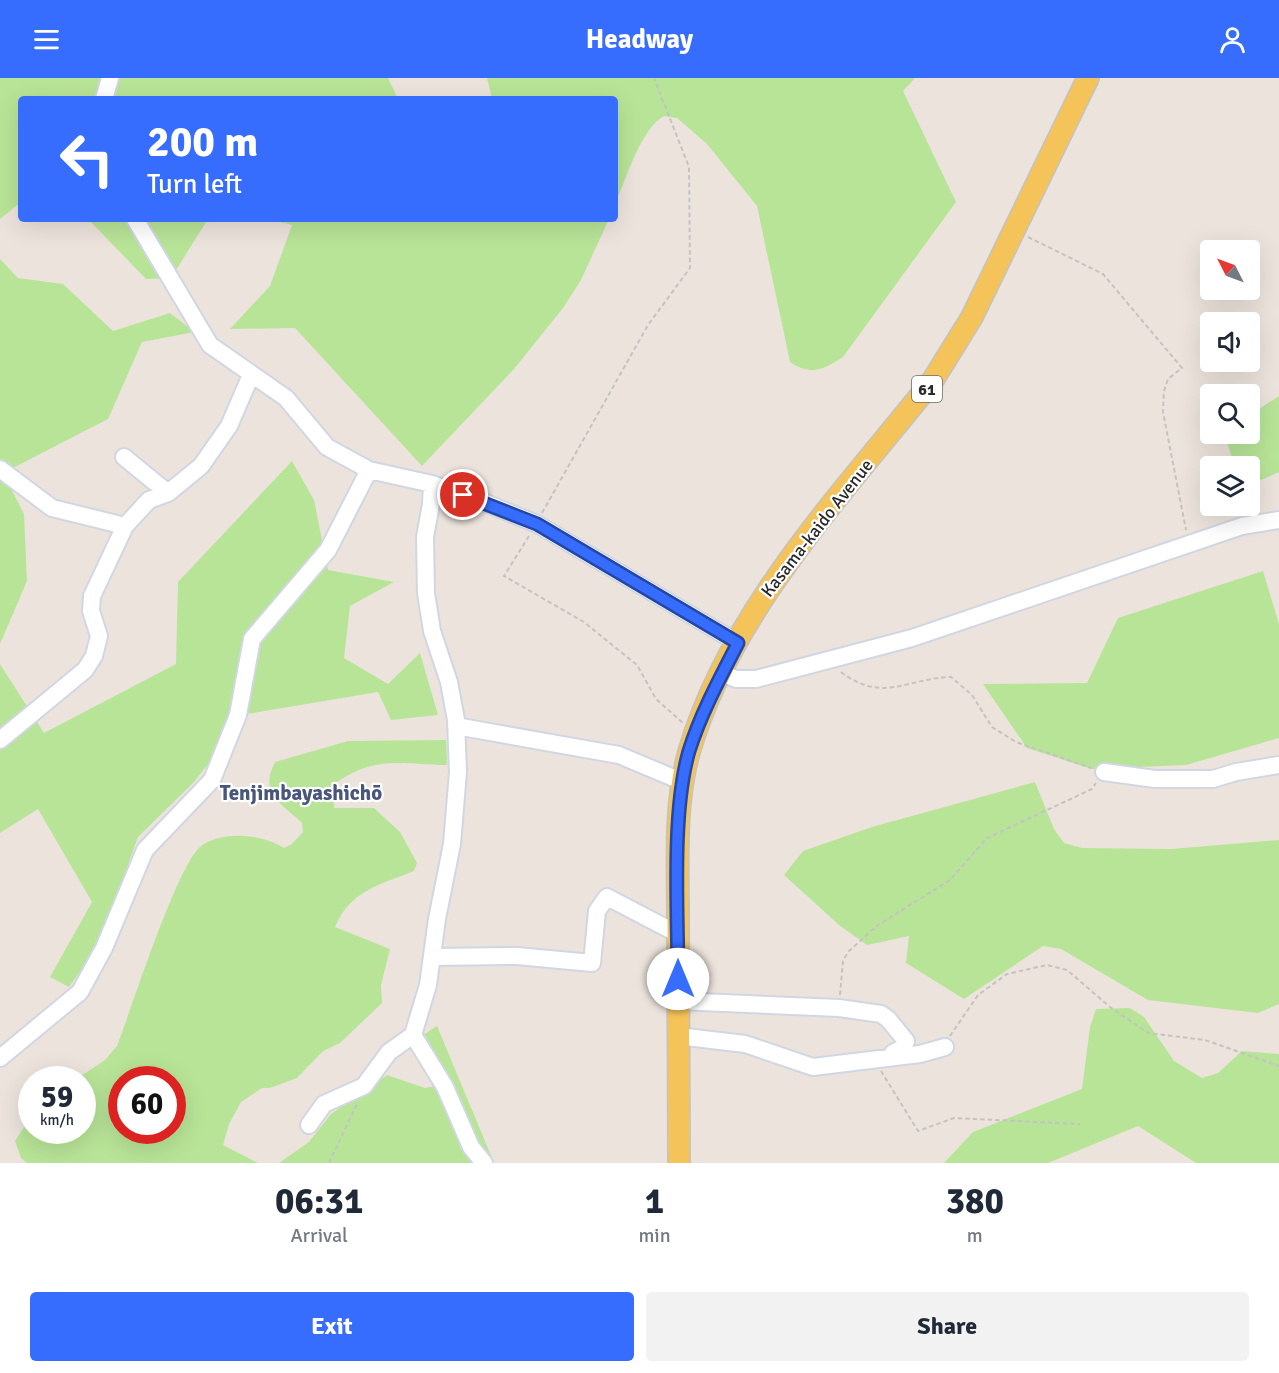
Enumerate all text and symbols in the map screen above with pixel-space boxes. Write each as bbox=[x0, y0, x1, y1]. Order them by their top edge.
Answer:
icon: menu bbox=[30, 23, 63, 56]
text: Headway bbox=[586, 23, 693, 56]
icon: person bbox=[1216, 23, 1249, 56]
text: 200 m bbox=[147, 117, 258, 168]
icon: left bbox=[48, 120, 126, 198]
text: Turn left bbox=[147, 168, 242, 201]
north arrow bbox=[1200, 240, 1260, 300]
map controls bbox=[1200, 240, 1260, 516]
button: sound bbox=[1200, 312, 1260, 372]
road number: 61 bbox=[912, 376, 942, 402]
button: search bbox=[1200, 384, 1260, 444]
street label: Kasama-kaido Avenue bbox=[756, 455, 878, 601]
button: layers bbox=[1200, 456, 1260, 516]
pin bbox=[437, 469, 488, 520]
icon: arrive bbox=[446, 478, 479, 511]
district label: Tenjimbayashichō bbox=[220, 780, 382, 806]
position arrow bbox=[646, 947, 710, 1011]
speed limit sign: 60 bbox=[108, 1066, 186, 1144]
text: 59 bbox=[41, 1079, 73, 1116]
text: km/h bbox=[40, 1111, 74, 1129]
text: 06:31 bbox=[275, 1179, 363, 1224]
text: 1 bbox=[645, 1179, 664, 1224]
text: 380 bbox=[946, 1179, 1004, 1224]
text: Arrival bbox=[290, 1223, 348, 1248]
text: min bbox=[638, 1223, 671, 1248]
text: m bbox=[967, 1223, 983, 1248]
button: Exit bbox=[30, 1292, 634, 1361]
button: Share bbox=[646, 1292, 1249, 1361]

